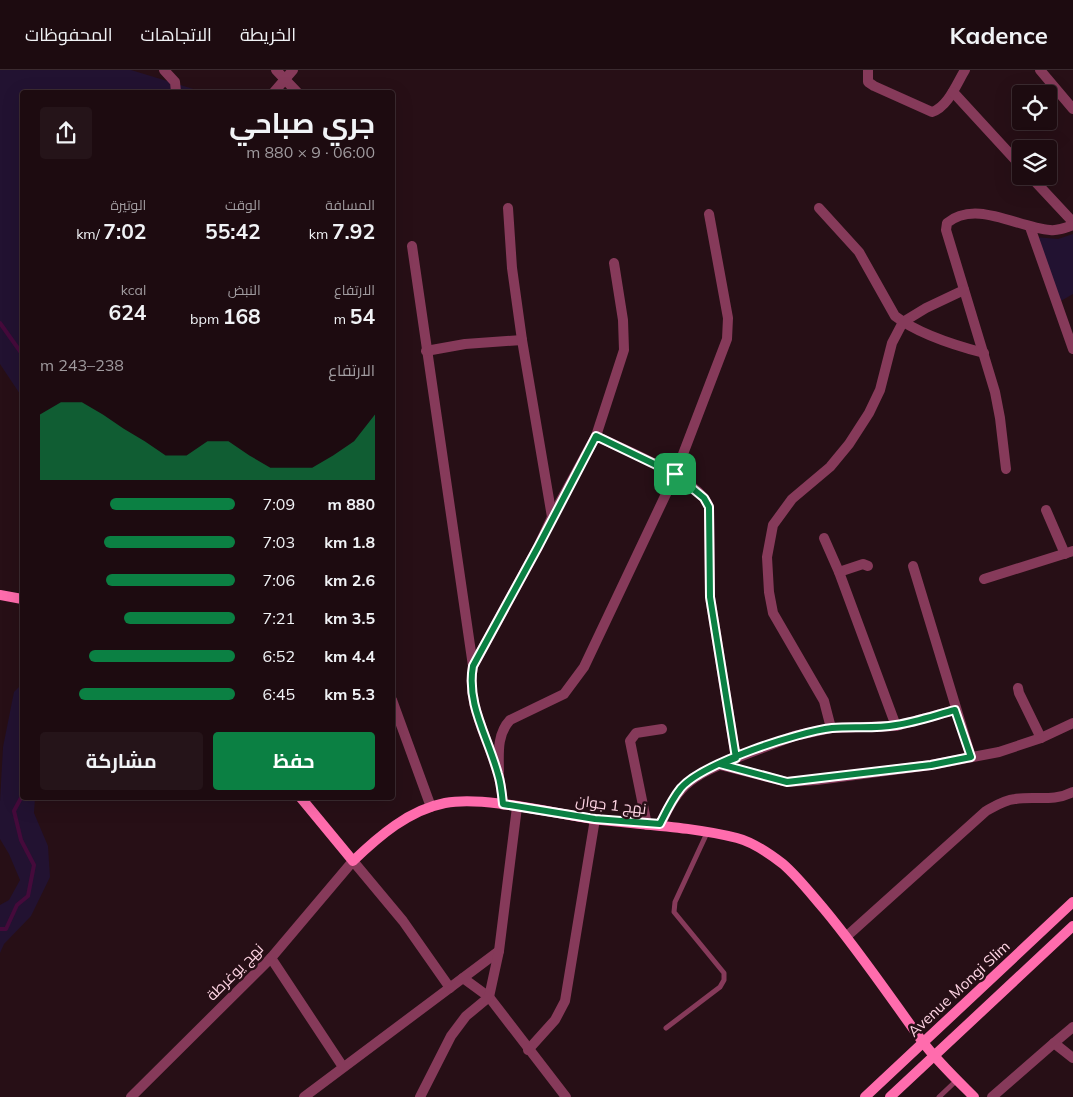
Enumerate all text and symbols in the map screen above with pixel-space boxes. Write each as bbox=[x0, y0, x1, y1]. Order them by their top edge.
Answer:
text: Kadence bbox=[950, 20, 1048, 50]
text: المحفوظات bbox=[25, 23, 113, 46]
text: الاتجاهات bbox=[141, 23, 212, 46]
text: الخريطة bbox=[240, 23, 296, 46]
map controls bbox=[1012, 85, 1057, 185]
button: locate bbox=[1012, 85, 1057, 130]
text: جري صباحي bbox=[229, 105, 375, 140]
button: share bbox=[40, 107, 92, 159]
button: layers bbox=[1012, 140, 1057, 185]
text: 06:00 · 9 × 880 m bbox=[246, 142, 375, 162]
text: الوتيرة bbox=[110, 196, 146, 214]
text: الوقت bbox=[225, 196, 261, 214]
text: المسافة bbox=[325, 196, 375, 214]
text: 7:02 bbox=[103, 218, 146, 244]
text: 55:42 bbox=[205, 218, 261, 244]
text: 7.92 bbox=[332, 218, 375, 244]
text: /km bbox=[76, 225, 103, 243]
text: km bbox=[309, 225, 332, 243]
text: kcal bbox=[121, 281, 146, 299]
text: النبض bbox=[228, 281, 261, 299]
text: الارتفاع bbox=[334, 281, 375, 299]
text: 624 bbox=[109, 299, 146, 325]
text: 168 bbox=[223, 303, 261, 329]
text: 54 bbox=[350, 303, 375, 329]
text: bpm bbox=[190, 310, 223, 328]
text: m bbox=[334, 310, 350, 328]
text: 238–243 m bbox=[40, 355, 124, 375]
text: الارتفاع bbox=[328, 360, 375, 380]
pin bbox=[654, 453, 696, 495]
icon: arrive bbox=[661, 460, 689, 488]
text: 7:09 bbox=[263, 494, 295, 514]
text: 880 m bbox=[327, 494, 375, 514]
text: 7:03 bbox=[263, 532, 295, 552]
text: 1.8 km bbox=[324, 532, 375, 552]
text: 7:06 bbox=[263, 570, 295, 590]
text: 2.6 km bbox=[324, 570, 375, 590]
text: 7:21 bbox=[263, 608, 295, 628]
text: 3.5 km bbox=[324, 608, 375, 628]
text: 6:52 bbox=[263, 646, 295, 666]
text: 4.4 km bbox=[324, 646, 375, 666]
text: 6:45 bbox=[263, 684, 295, 704]
text: 5.3 km bbox=[324, 684, 375, 704]
button: مشاركة bbox=[40, 732, 203, 790]
button: حفظ bbox=[213, 732, 375, 790]
street label: نهج 1 جوان bbox=[574, 791, 648, 820]
street label: Avenue Mongi Slim bbox=[904, 936, 1014, 1041]
street label: نهج يوغرطة bbox=[202, 939, 269, 1006]

